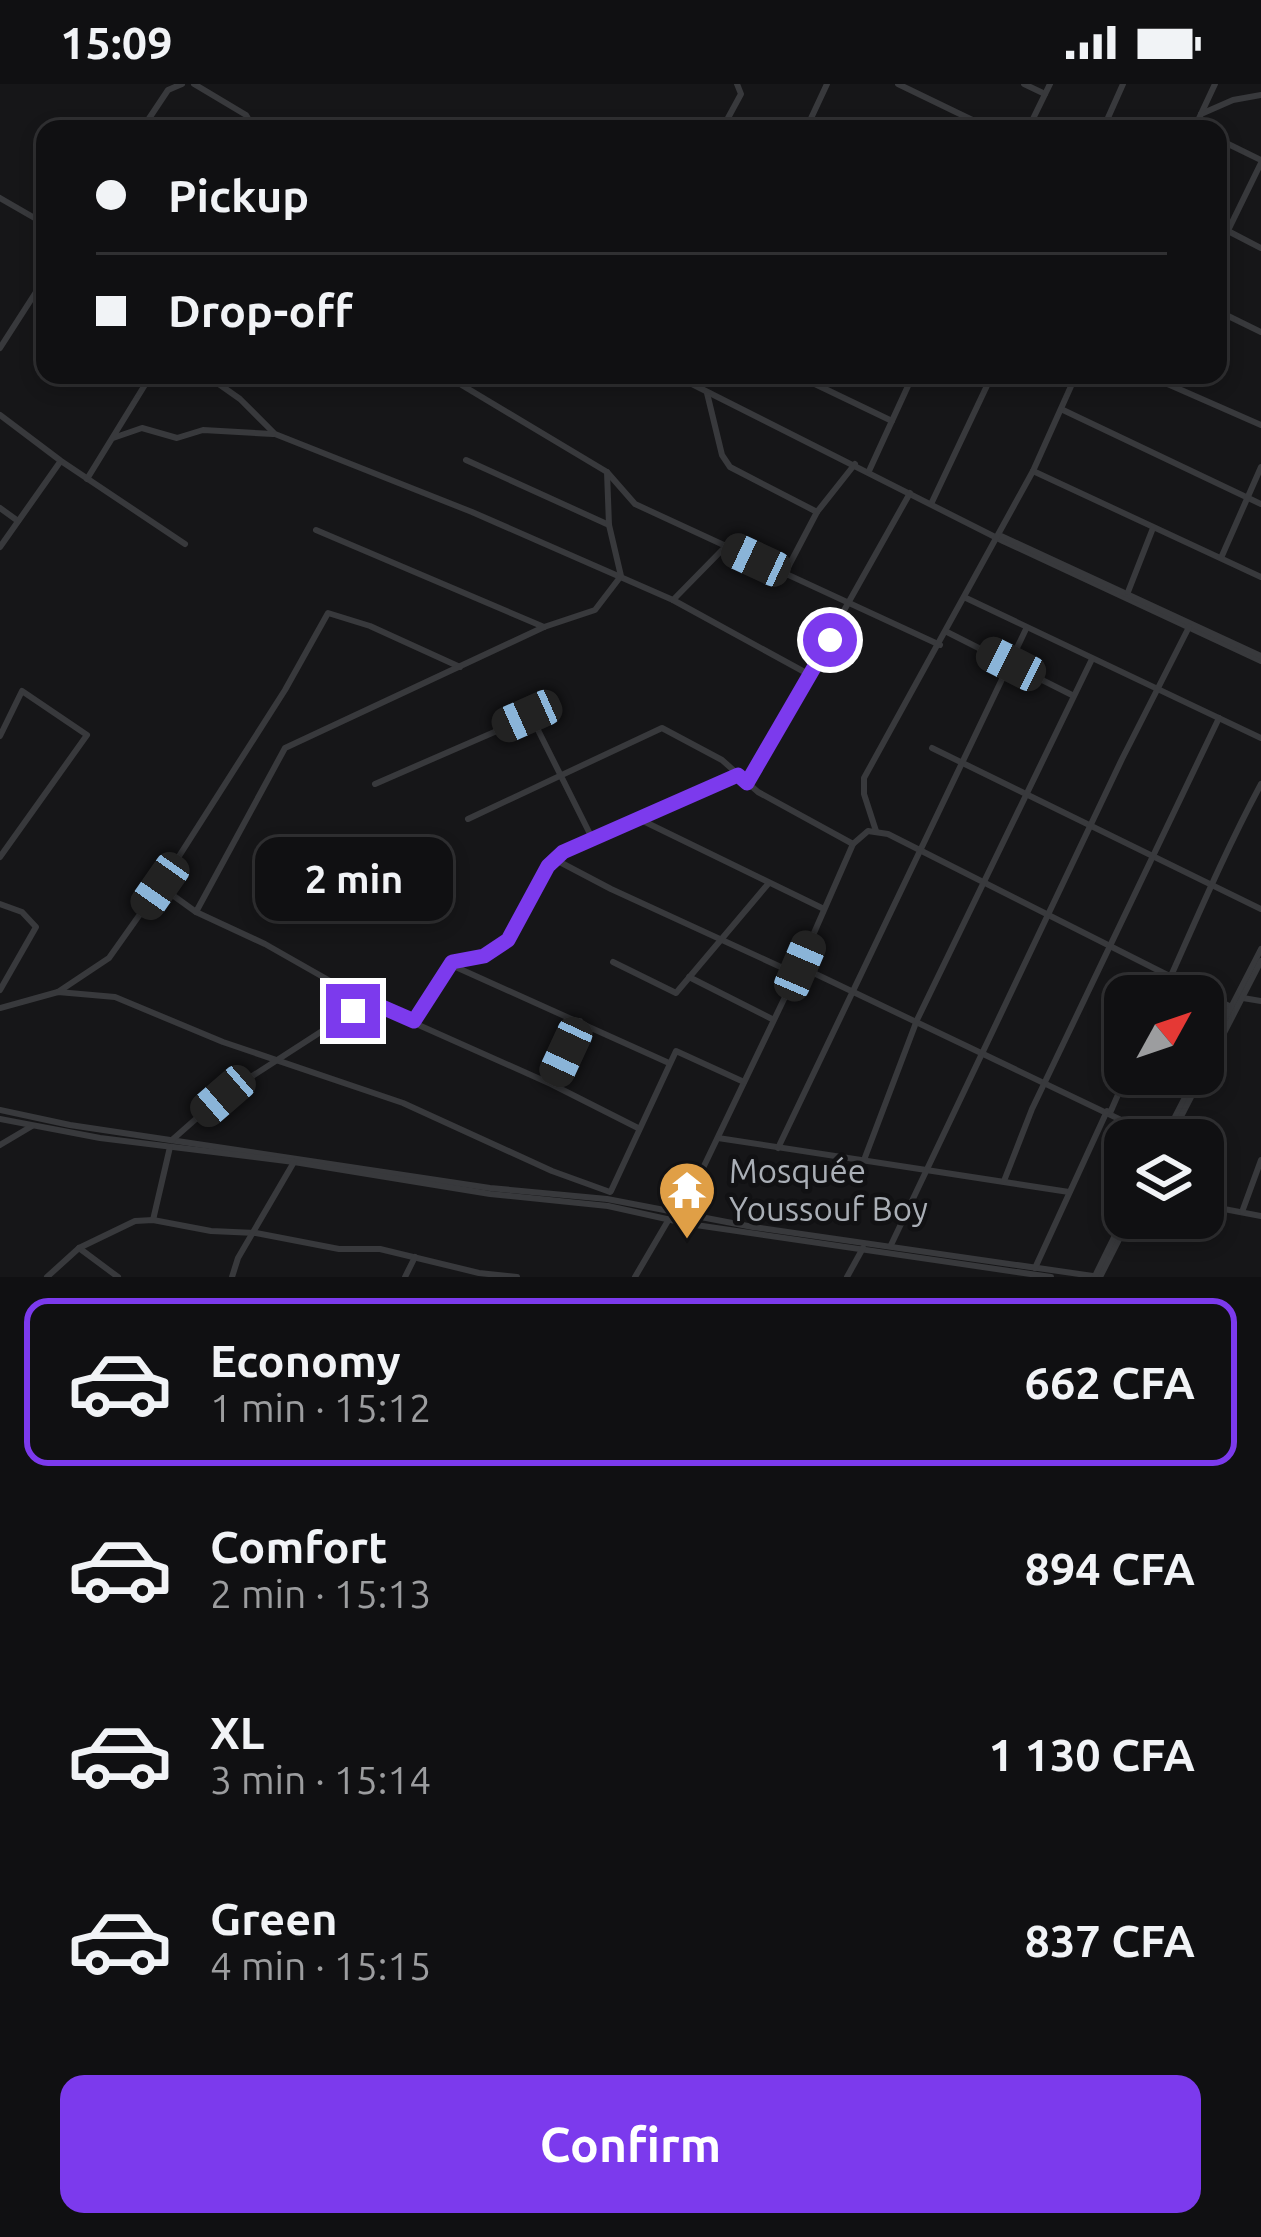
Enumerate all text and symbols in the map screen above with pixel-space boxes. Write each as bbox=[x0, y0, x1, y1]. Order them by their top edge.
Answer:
text: 15:09 bbox=[60, 17, 173, 68]
text: Pickup bbox=[168, 170, 309, 221]
text: Drop-off bbox=[168, 285, 353, 336]
car bbox=[716, 528, 796, 592]
route start bbox=[803, 613, 857, 667]
car bbox=[971, 632, 1051, 696]
car bbox=[487, 685, 567, 747]
callout: 2 min bbox=[254, 837, 452, 921]
car bbox=[125, 846, 195, 926]
text: 2 min bbox=[305, 857, 403, 900]
car bbox=[769, 926, 831, 1006]
north arrow bbox=[1104, 975, 1224, 1095]
map controls bbox=[1104, 975, 1224, 1239]
route end bbox=[326, 984, 380, 1038]
car bbox=[534, 1012, 598, 1092]
car bbox=[184, 1059, 262, 1133]
button: layers bbox=[1104, 1119, 1224, 1239]
place label: Mosquée Youssouf Boy bbox=[729, 1152, 928, 1227]
temple icon: Mosquée Youssouf Boy bbox=[656, 1159, 718, 1241]
icon: car bbox=[66, 1328, 174, 1436]
text: Economy bbox=[210, 1335, 401, 1386]
text: 662 CFA bbox=[1025, 1357, 1195, 1408]
text: 1 min · 15:12 bbox=[210, 1386, 431, 1429]
icon: car bbox=[66, 1514, 174, 1622]
text: Comfort bbox=[210, 1521, 387, 1572]
text: 894 CFA bbox=[1025, 1543, 1195, 1594]
text: 2 min · 15:13 bbox=[210, 1572, 431, 1615]
icon: car bbox=[66, 1700, 174, 1808]
text: XL bbox=[210, 1707, 264, 1758]
text: 1 130 CFA bbox=[988, 1729, 1195, 1780]
text: 3 min · 15:14 bbox=[210, 1758, 431, 1801]
icon: car bbox=[66, 1886, 174, 1994]
text: Green bbox=[210, 1893, 337, 1944]
text: 837 CFA bbox=[1025, 1915, 1195, 1966]
text: 4 min · 15:15 bbox=[210, 1944, 431, 1987]
button: Confirm bbox=[60, 2075, 1201, 2213]

